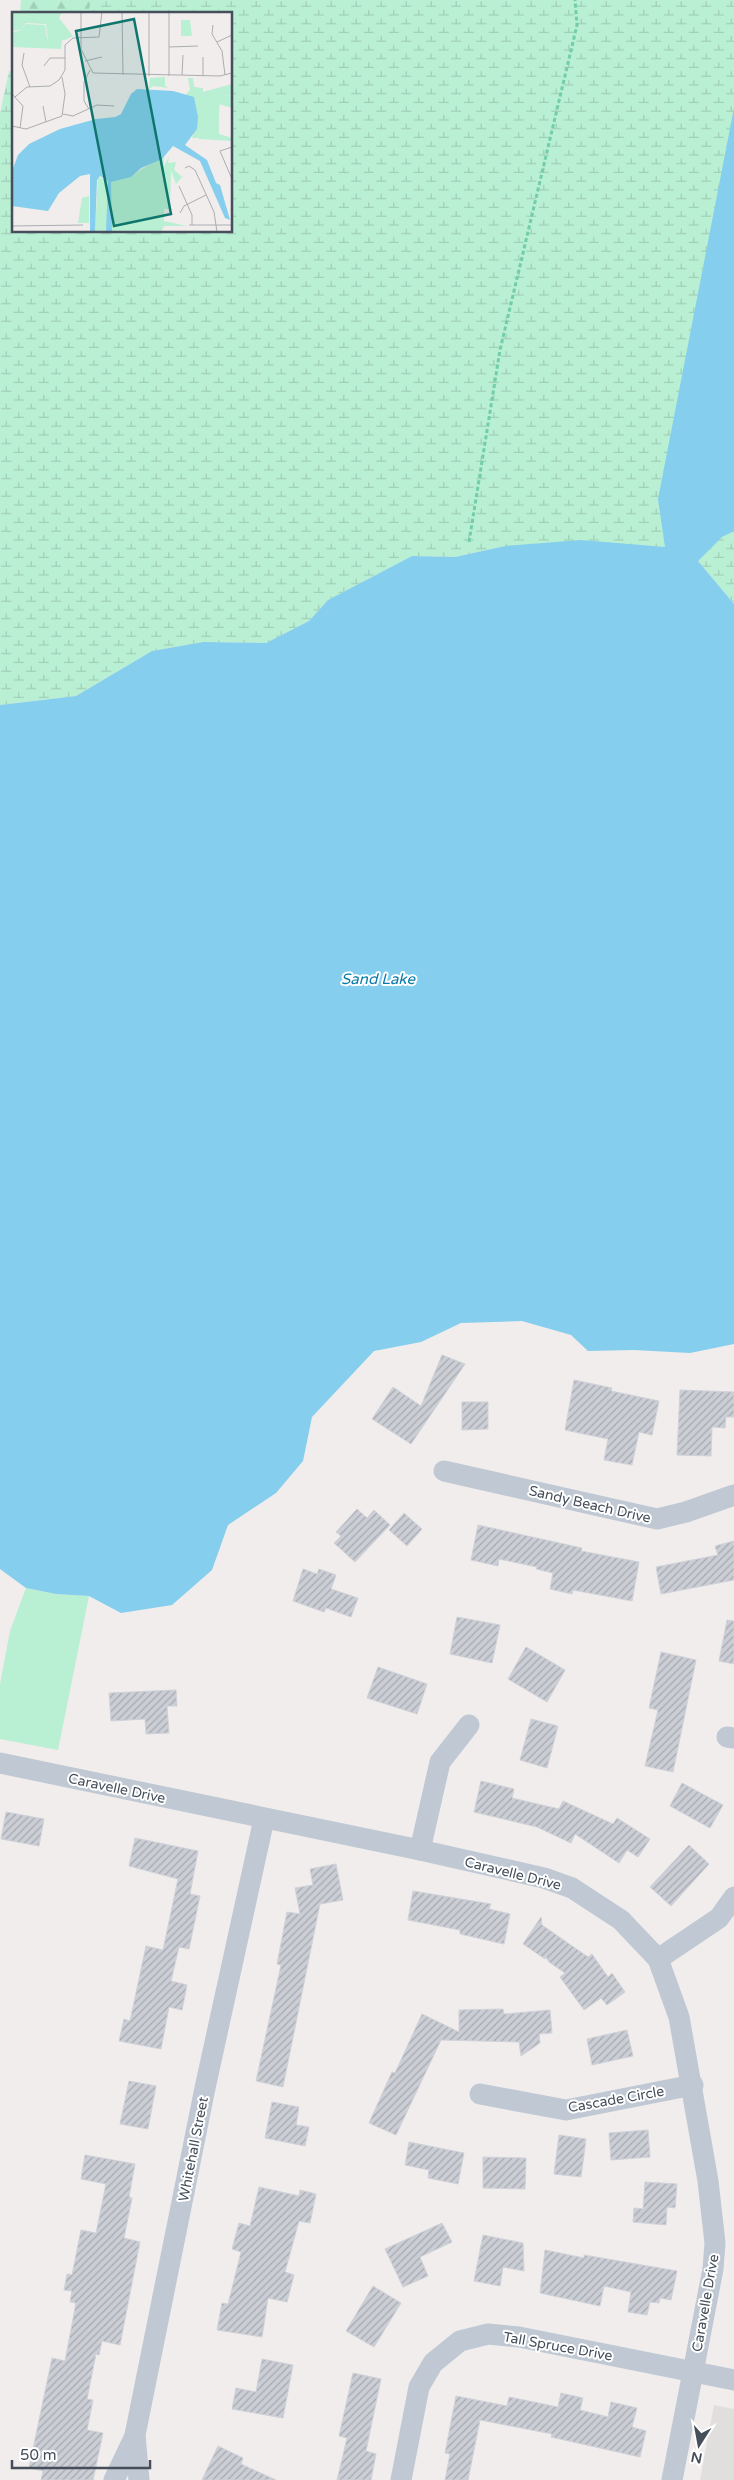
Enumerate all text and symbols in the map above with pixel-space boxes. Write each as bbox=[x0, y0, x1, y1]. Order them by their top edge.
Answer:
inset map bbox=[12, 12, 232, 232]
water label: Sand Lake bbox=[341, 970, 416, 988]
street label: Sandy Beach Drive bbox=[527, 1482, 653, 1527]
street label: Caravelle Drive bbox=[67, 1770, 167, 1807]
street label: Caravelle Drive bbox=[463, 1853, 563, 1894]
street label: Cascade Circle bbox=[567, 2083, 666, 2116]
street label: Whitehall Street bbox=[175, 2095, 212, 2203]
street label: Caravelle Drive bbox=[689, 2253, 722, 2353]
street label: Tall Spruce Drive bbox=[502, 2329, 614, 2364]
north arrow bbox=[674, 2420, 724, 2470]
scale bar bbox=[12, 2438, 150, 2470]
text: 50 m bbox=[20, 2446, 57, 2464]
text: N bbox=[689, 2448, 704, 2467]

